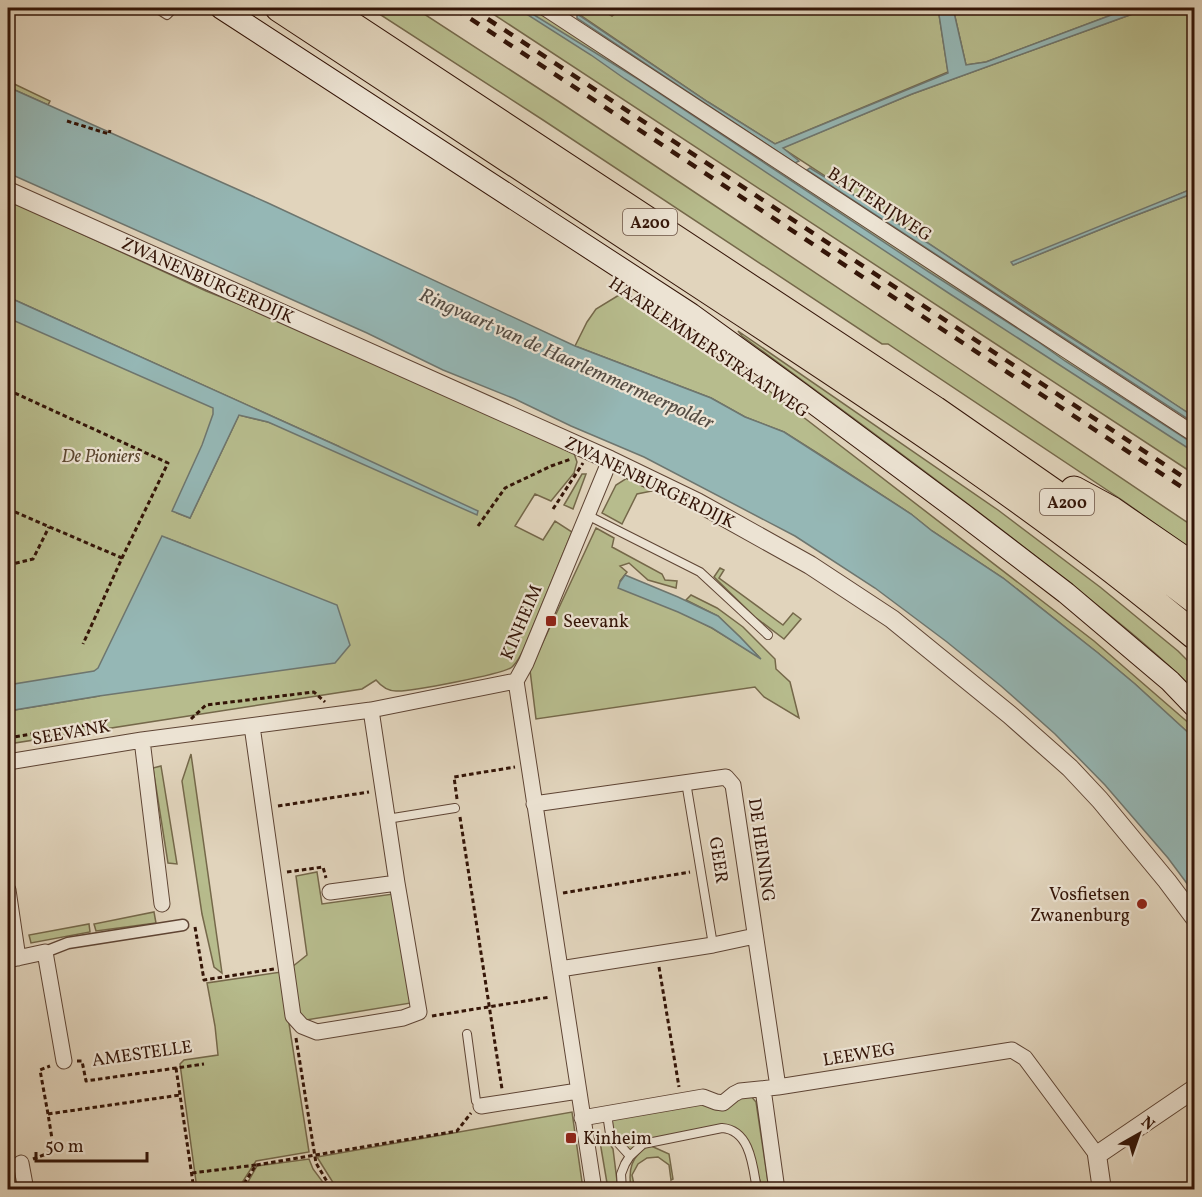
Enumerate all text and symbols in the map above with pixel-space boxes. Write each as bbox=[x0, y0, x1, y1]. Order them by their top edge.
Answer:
street label: BATTERIJWEG bbox=[822, 162, 936, 248]
road number: A200 bbox=[623, 209, 677, 235]
street label: ZWANENBURGERDIJK bbox=[117, 232, 298, 331]
street label: HAARLEMMERSTRAATWEG bbox=[603, 272, 813, 425]
water label: Ringvaart van de Haarlemmermeerpolder bbox=[414, 282, 718, 438]
street label: ZWANENBURGERDIJK bbox=[560, 431, 739, 536]
park label: De Pioniers bbox=[61, 445, 141, 470]
road number: A200 bbox=[1040, 489, 1094, 515]
street label: KINHEIM bbox=[495, 581, 549, 664]
place label: Seevank bbox=[563, 610, 629, 635]
marker: Seevank bbox=[544, 614, 558, 628]
street label: SEEVANK bbox=[30, 714, 113, 753]
street label: DE HEINING bbox=[741, 797, 780, 904]
street label: GEER bbox=[701, 835, 734, 885]
place label: Vosfietsen Zwanenburg bbox=[1030, 883, 1130, 929]
marker: Vosfietsen Zwanenburg bbox=[1135, 897, 1149, 911]
street label: AMESTELLE bbox=[90, 1035, 194, 1074]
street label: LEEWEG bbox=[821, 1037, 897, 1074]
north arrow bbox=[1109, 1104, 1169, 1164]
text: N bbox=[1136, 1112, 1159, 1136]
scale bar bbox=[36, 1125, 147, 1163]
place label: Kinheim bbox=[583, 1127, 652, 1152]
marker: Kinheim bbox=[564, 1131, 578, 1145]
text: 50 m bbox=[45, 1135, 84, 1160]

